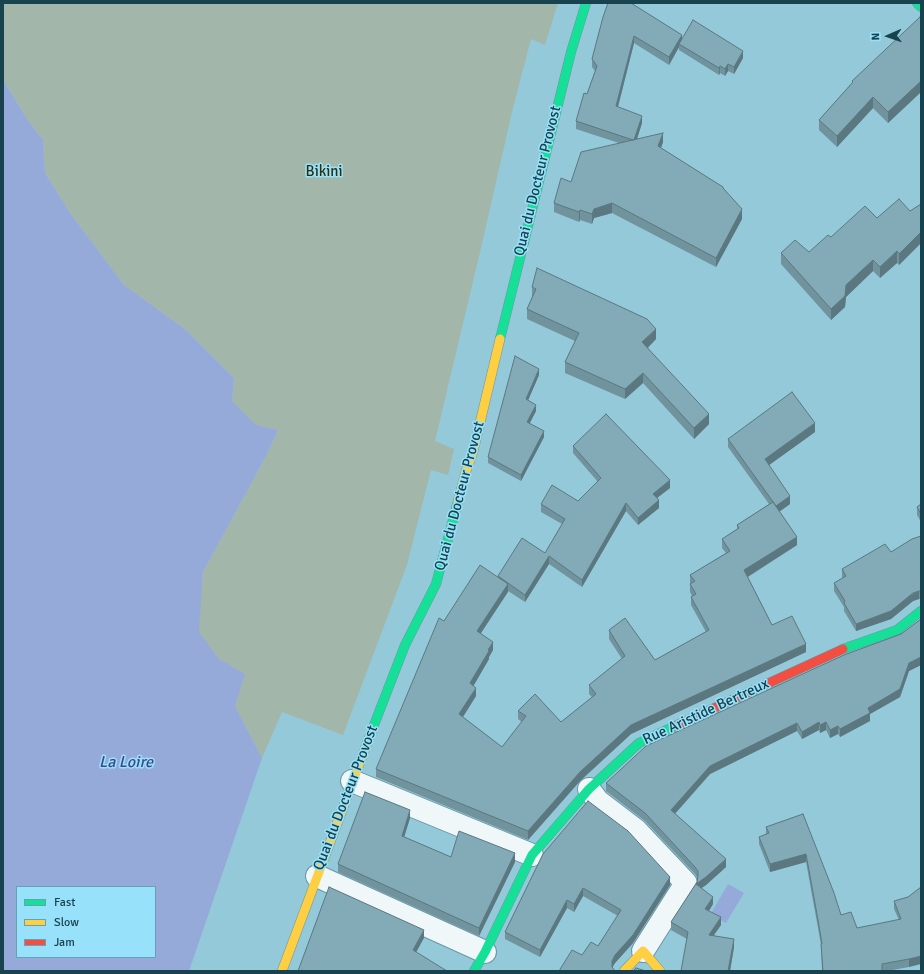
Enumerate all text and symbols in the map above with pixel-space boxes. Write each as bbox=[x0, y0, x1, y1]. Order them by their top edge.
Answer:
north arrow bbox=[868, 16, 908, 56]
text: N bbox=[869, 32, 882, 40]
street label: Quai du Docteur Provost bbox=[511, 104, 565, 258]
park label: Bikini bbox=[306, 163, 342, 181]
street label: Quai du Docteur Provost bbox=[431, 419, 489, 573]
street label: Rue Aristide Bertreux bbox=[640, 675, 772, 749]
street label: Quai du Docteur Provost bbox=[310, 723, 382, 873]
water label: La Loire bbox=[99, 753, 153, 773]
legend bbox=[16, 886, 156, 958]
text: Fast bbox=[54, 895, 75, 910]
text: Slow bbox=[54, 915, 79, 930]
text: Jam bbox=[54, 935, 75, 950]

